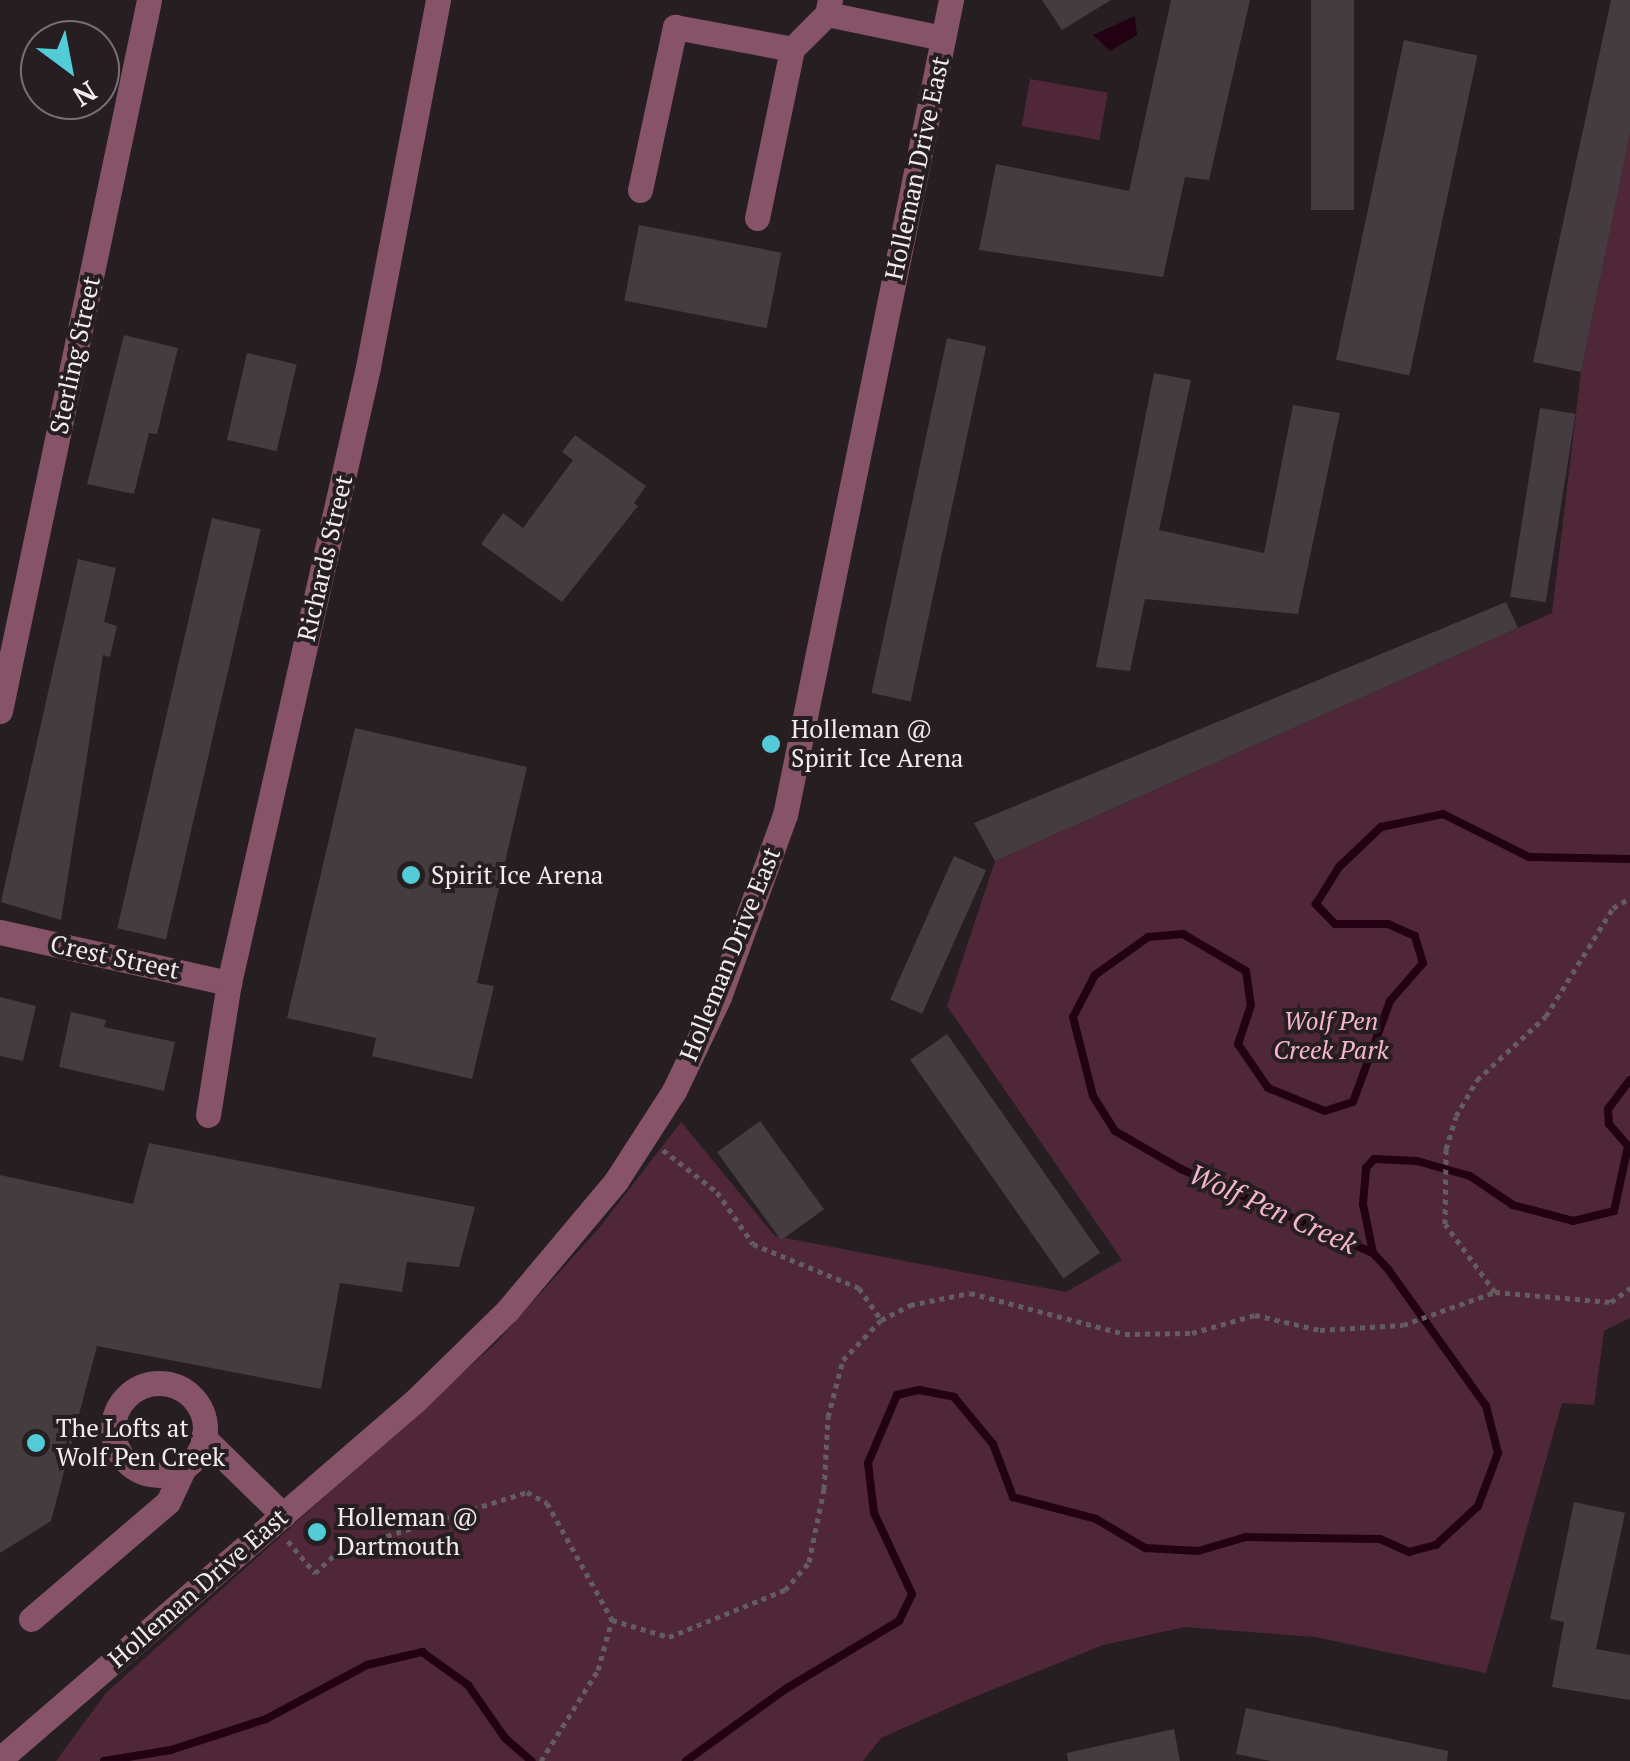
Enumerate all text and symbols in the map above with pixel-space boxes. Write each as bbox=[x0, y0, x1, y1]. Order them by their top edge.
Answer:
north arrow bbox=[20, 20, 120, 120]
street label: Holleman Drive East bbox=[879, 53, 955, 283]
text: N bbox=[66, 73, 104, 115]
street label: Sterling Street bbox=[44, 273, 106, 437]
street label: Richards Street bbox=[291, 472, 359, 644]
place label: Holleman @ Spirit Ice Arena bbox=[791, 715, 964, 774]
marker: Holleman @ Spirit Ice Arena bbox=[760, 733, 782, 755]
street label: Holleman Drive East bbox=[673, 843, 787, 1065]
place label: Spirit Ice Arena bbox=[431, 860, 604, 890]
marker: Spirit Ice Arena bbox=[400, 864, 422, 886]
street label: Crest Street bbox=[48, 929, 182, 985]
park label: Wolf Pen Creek Park bbox=[1273, 1007, 1389, 1066]
water label: Wolf Pen Creek bbox=[1184, 1157, 1362, 1261]
place label: The Lofts at Wolf Pen Creek bbox=[56, 1414, 225, 1473]
marker: The Lofts at Wolf Pen Creek bbox=[25, 1432, 47, 1454]
street label: Holleman Drive East bbox=[102, 1502, 294, 1674]
place label: Holleman @ Dartmouth bbox=[337, 1503, 478, 1562]
marker: Holleman @ Dartmouth bbox=[306, 1521, 328, 1543]

